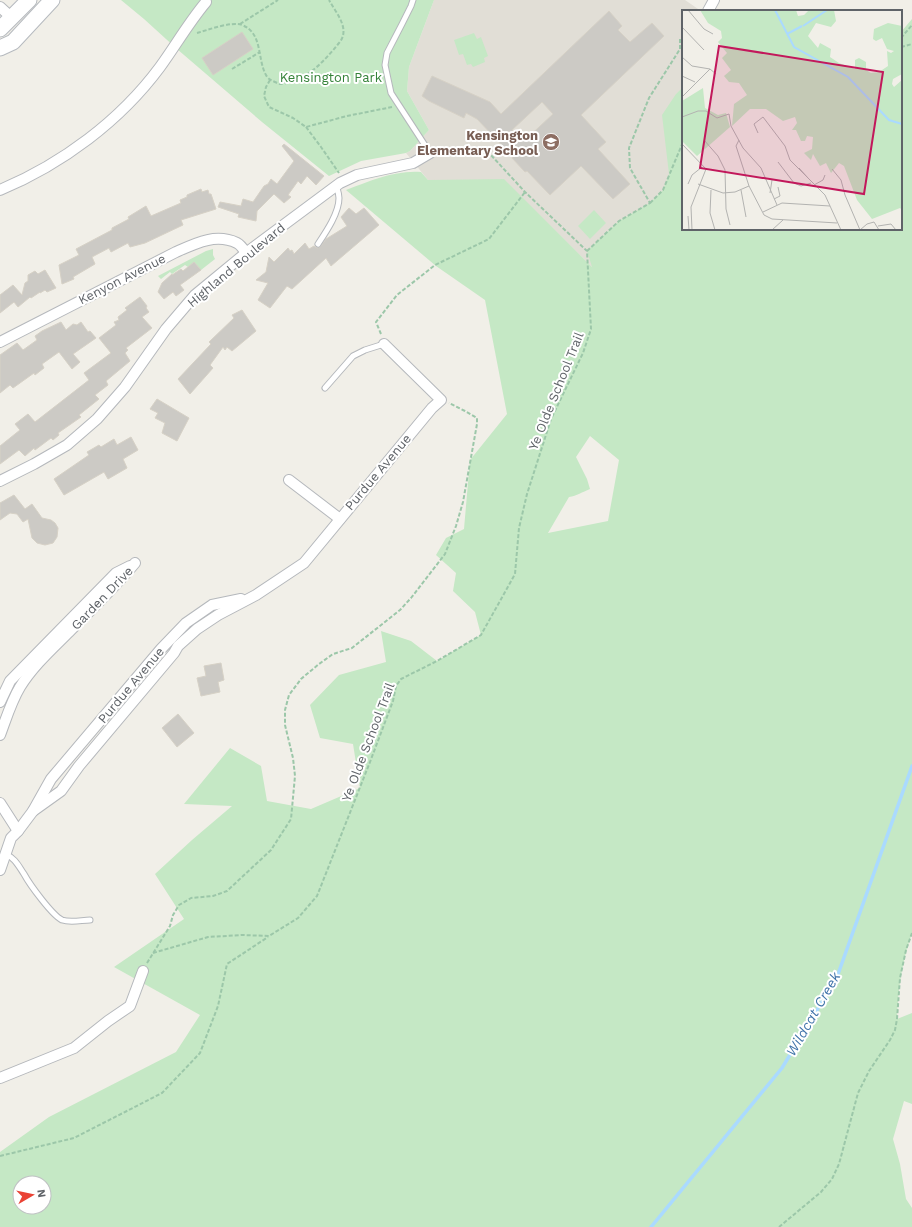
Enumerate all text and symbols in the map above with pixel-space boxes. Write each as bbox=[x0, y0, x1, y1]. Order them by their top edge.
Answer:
inset map bbox=[682, 10, 902, 230]
park label: Kensington Park bbox=[280, 70, 383, 85]
place label: Kensington Elementary School bbox=[417, 128, 539, 158]
school or university icon: Kensington Elementary School bbox=[541, 132, 561, 152]
street label: Highland Boulevard bbox=[184, 220, 288, 310]
street label: Kenyon Avenue bbox=[76, 251, 168, 307]
street label: Ye Olde School Trail bbox=[525, 330, 587, 452]
street label: Purdue Avenue bbox=[342, 431, 414, 513]
street label: Garden Drive bbox=[68, 563, 136, 633]
street label: Purdue Avenue bbox=[95, 644, 167, 726]
street label: Ye Olde School Trail bbox=[338, 681, 398, 803]
water label: Wildcat Creek bbox=[783, 969, 844, 1059]
north arrow bbox=[12, 1175, 52, 1215]
text: N bbox=[34, 1188, 48, 1199]

